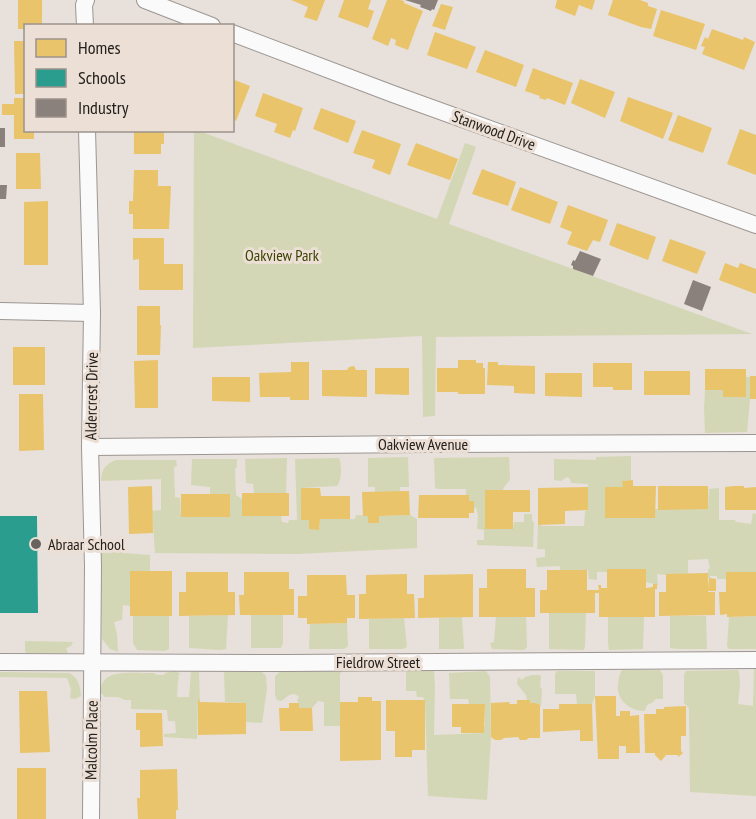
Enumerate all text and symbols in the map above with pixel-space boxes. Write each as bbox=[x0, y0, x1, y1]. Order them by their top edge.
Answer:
legend bbox=[24, 24, 234, 132]
text: Homes bbox=[78, 36, 121, 59]
text: Schools bbox=[78, 66, 126, 89]
text: Industry bbox=[78, 96, 129, 119]
street label: Stanwood Drive bbox=[450, 106, 538, 154]
park label: Oakview Park bbox=[245, 245, 320, 265]
street label: Aldercrest Drive bbox=[80, 352, 102, 440]
street label: Oakview Avenue bbox=[378, 434, 468, 454]
place label: Abraar School bbox=[48, 534, 125, 554]
marker: Abraar School bbox=[29, 537, 43, 551]
street label: Fieldrow Street bbox=[336, 652, 421, 672]
street label: Malcolm Place bbox=[80, 700, 102, 780]

